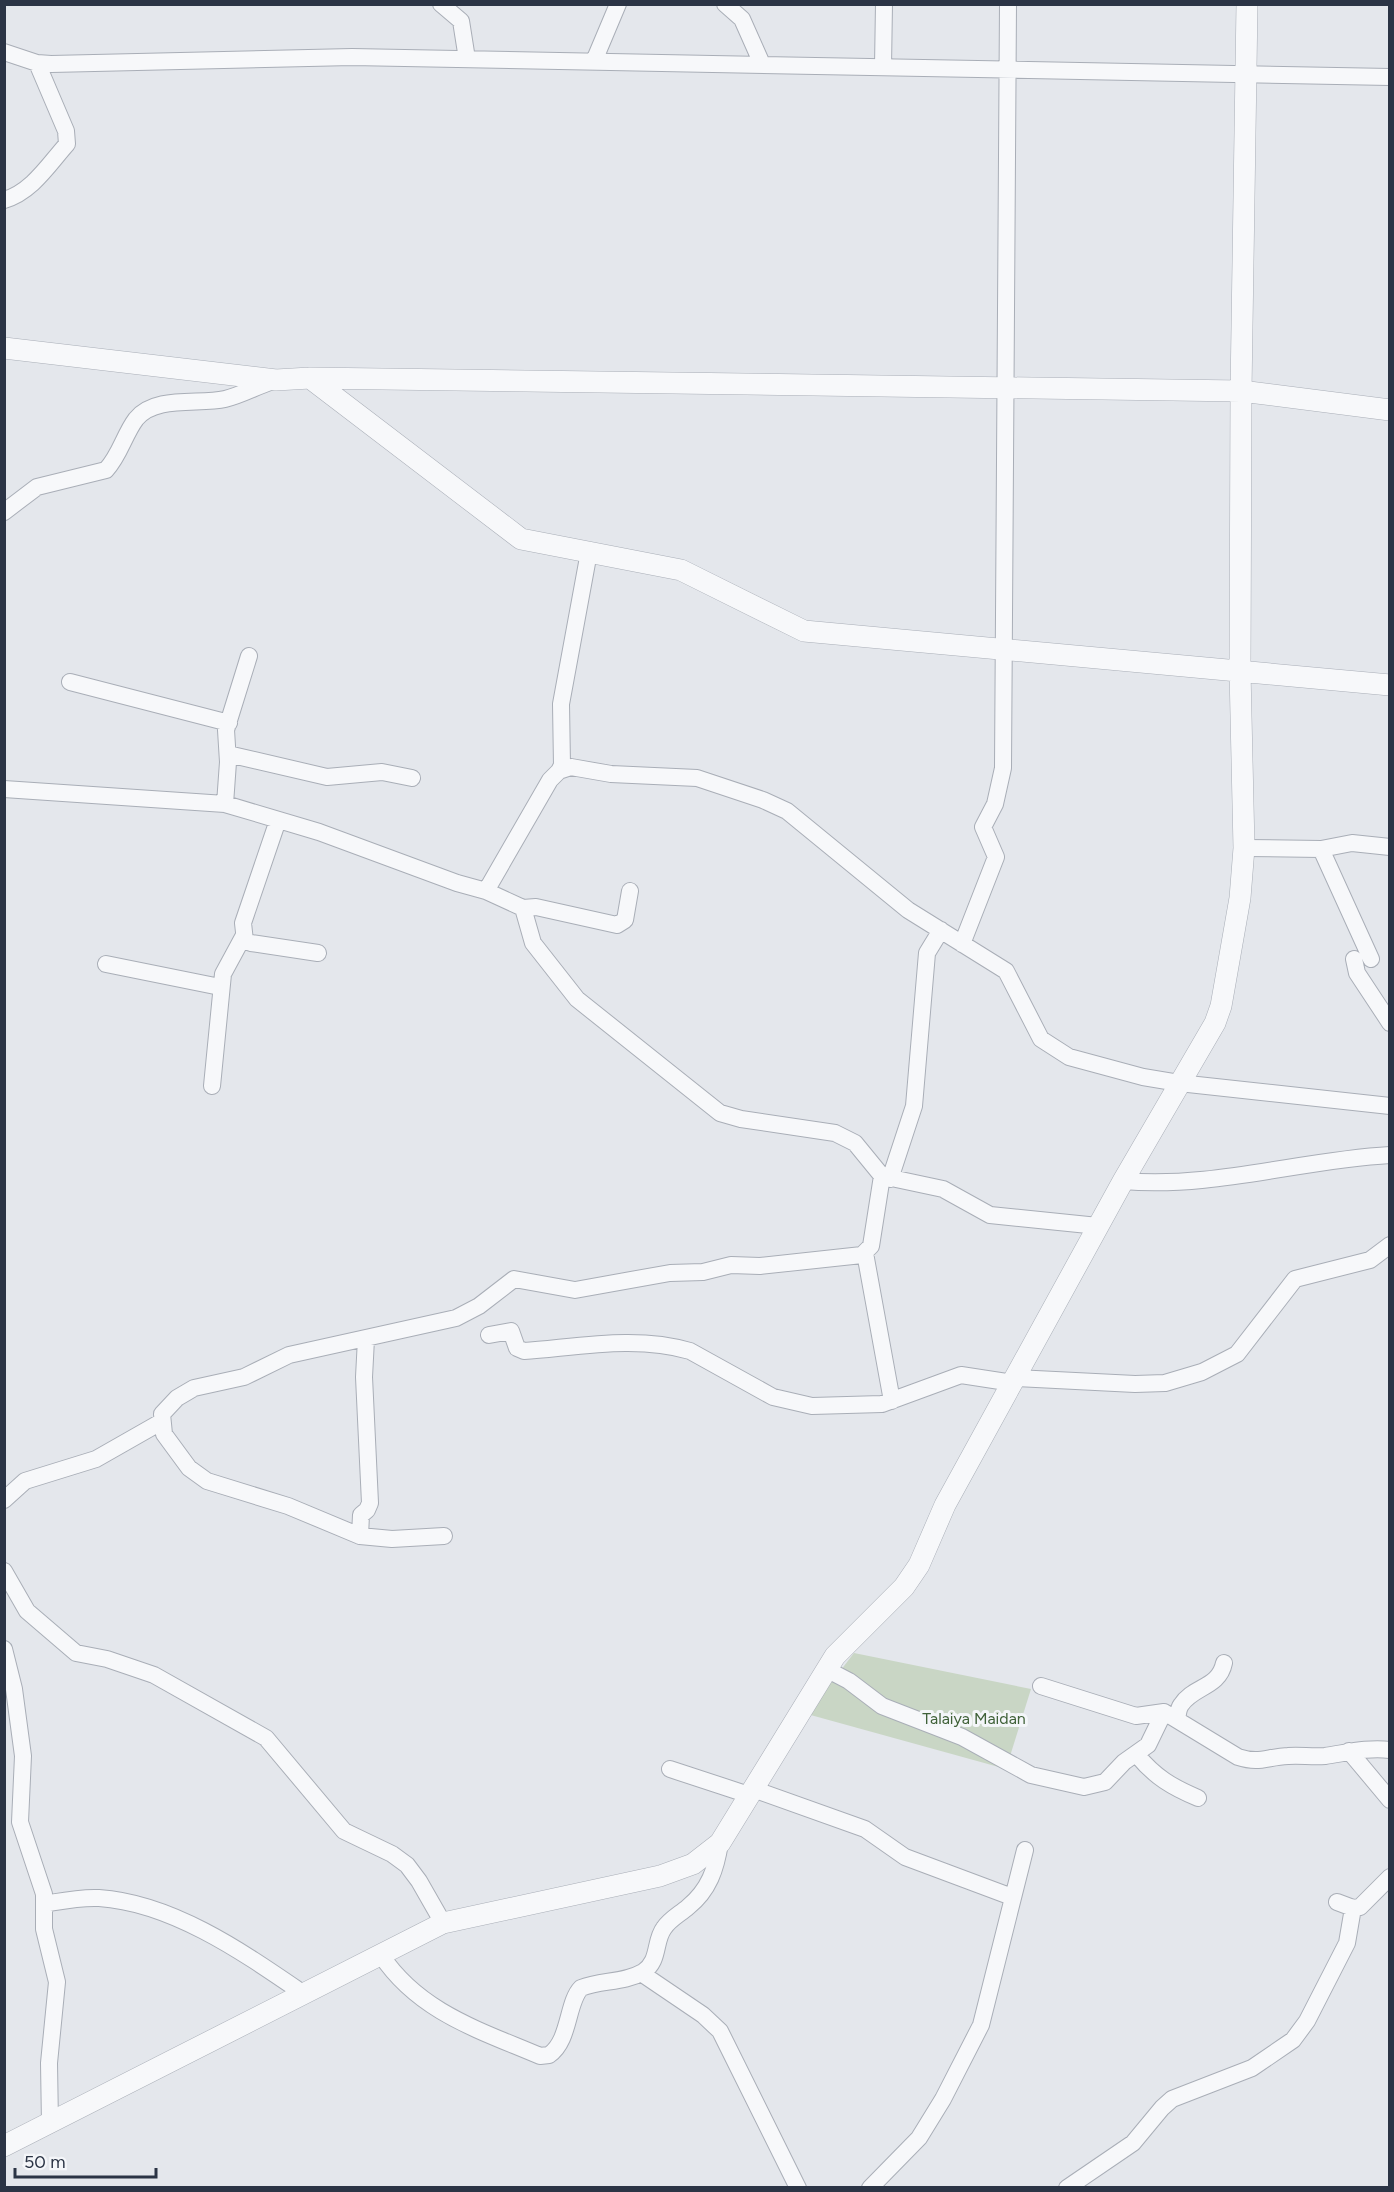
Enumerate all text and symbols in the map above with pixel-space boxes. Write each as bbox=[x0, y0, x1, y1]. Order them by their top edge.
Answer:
park label: Talaiya Maidan bbox=[922, 1709, 1026, 1728]
scale bar bbox=[15, 2141, 156, 2179]
text: 50 m bbox=[24, 2151, 66, 2173]

